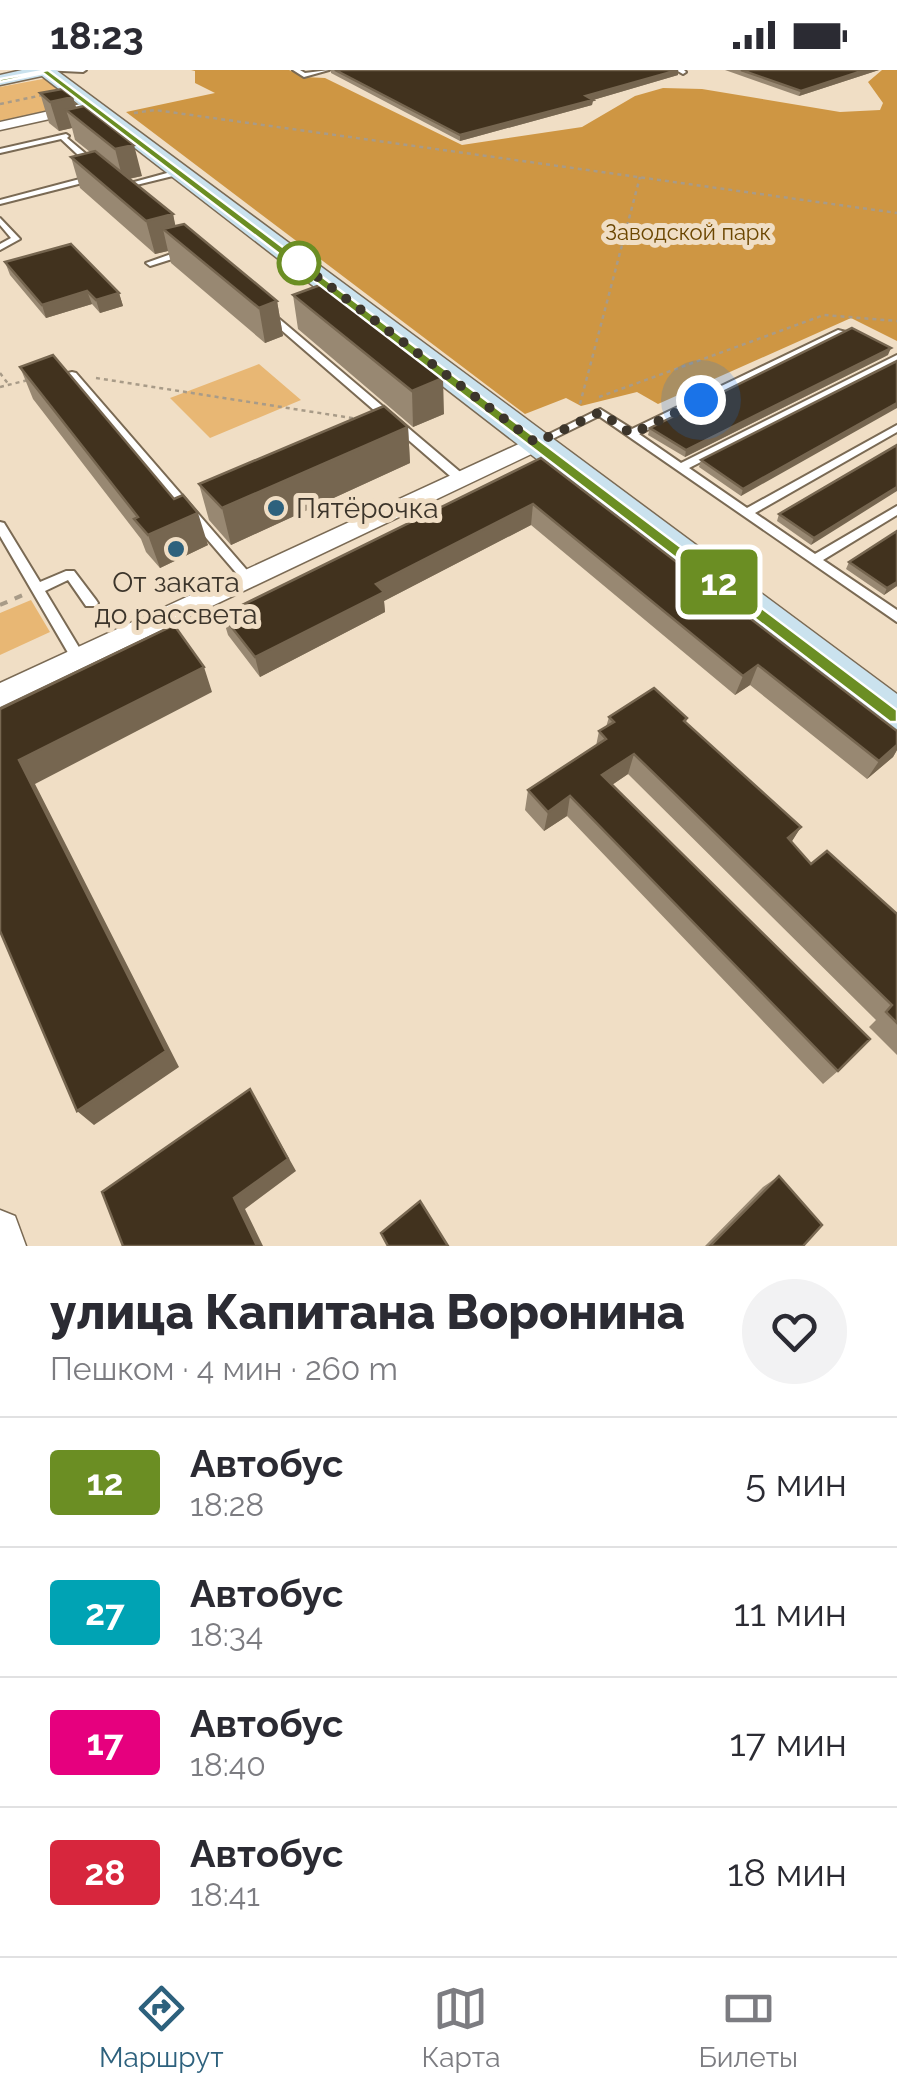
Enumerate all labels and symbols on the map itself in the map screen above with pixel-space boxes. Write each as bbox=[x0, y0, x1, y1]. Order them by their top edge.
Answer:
park label: Заводской парк bbox=[605, 219, 771, 245]
unlabelled marker bbox=[278, 242, 320, 284]
your location bbox=[676, 375, 726, 425]
place label: Пятёрочка bbox=[296, 492, 438, 525]
marker: Пятёрочка bbox=[265, 497, 287, 519]
marker: От заката до рассвета bbox=[165, 538, 187, 560]
line badge: 12 bbox=[674, 550, 764, 614]
place label: От заката до рассвета bbox=[94, 566, 258, 631]

